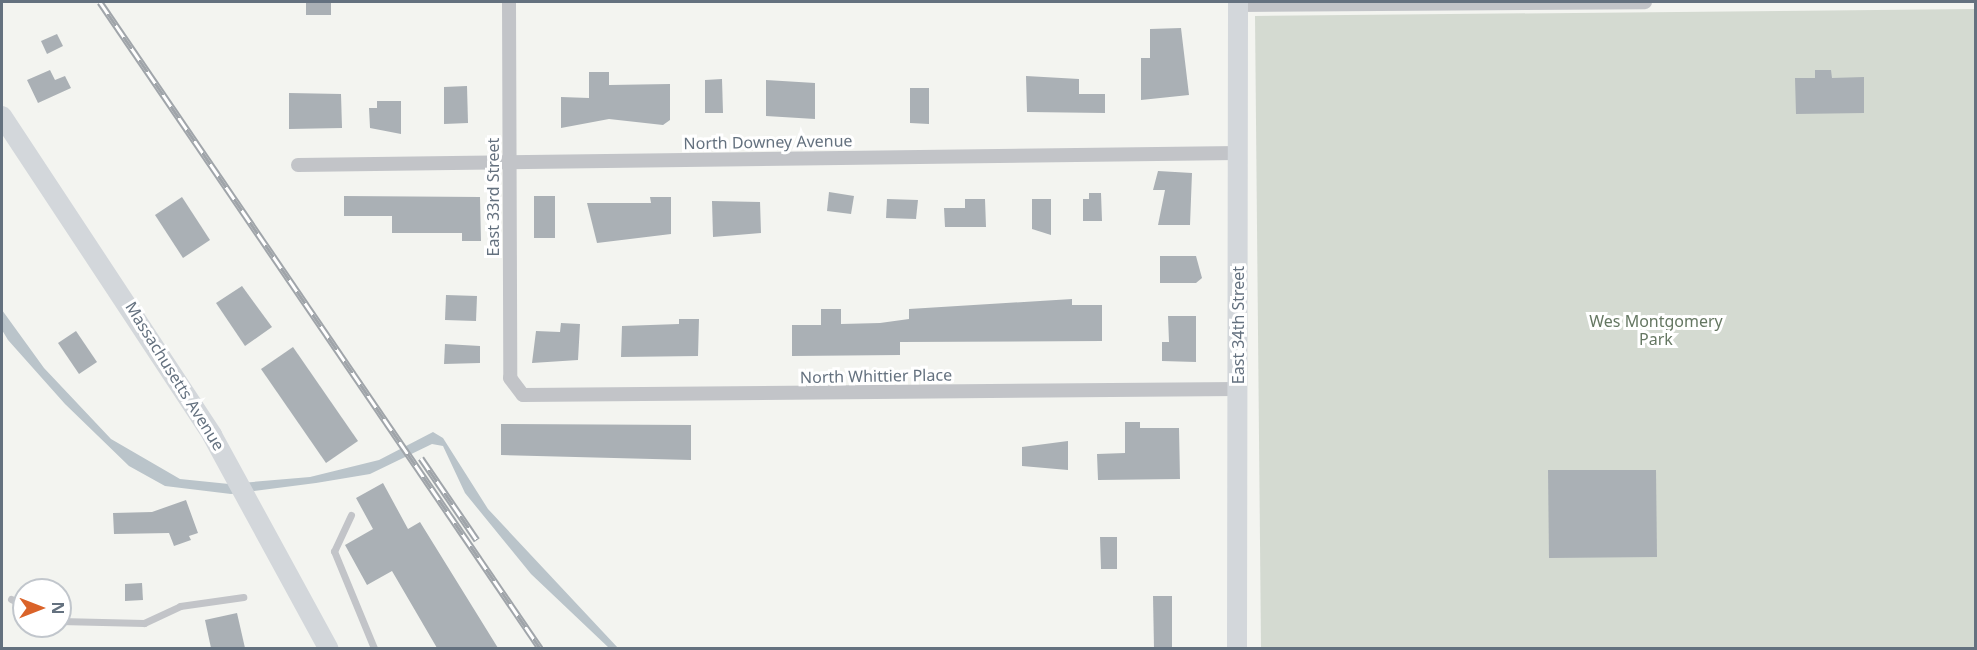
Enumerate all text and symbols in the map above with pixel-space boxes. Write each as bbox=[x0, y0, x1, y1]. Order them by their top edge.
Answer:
street label: North Downey Avenue bbox=[683, 131, 853, 153]
street label: East 33rd Street bbox=[483, 138, 503, 256]
street label: East 34th Street bbox=[1228, 266, 1248, 384]
street label: Massachusetts Avenue bbox=[121, 298, 229, 454]
park label: Wes Montgomery Park bbox=[1589, 311, 1723, 349]
street label: North Whittier Place bbox=[800, 365, 952, 387]
north arrow bbox=[12, 578, 72, 638]
text: N bbox=[47, 601, 69, 615]

